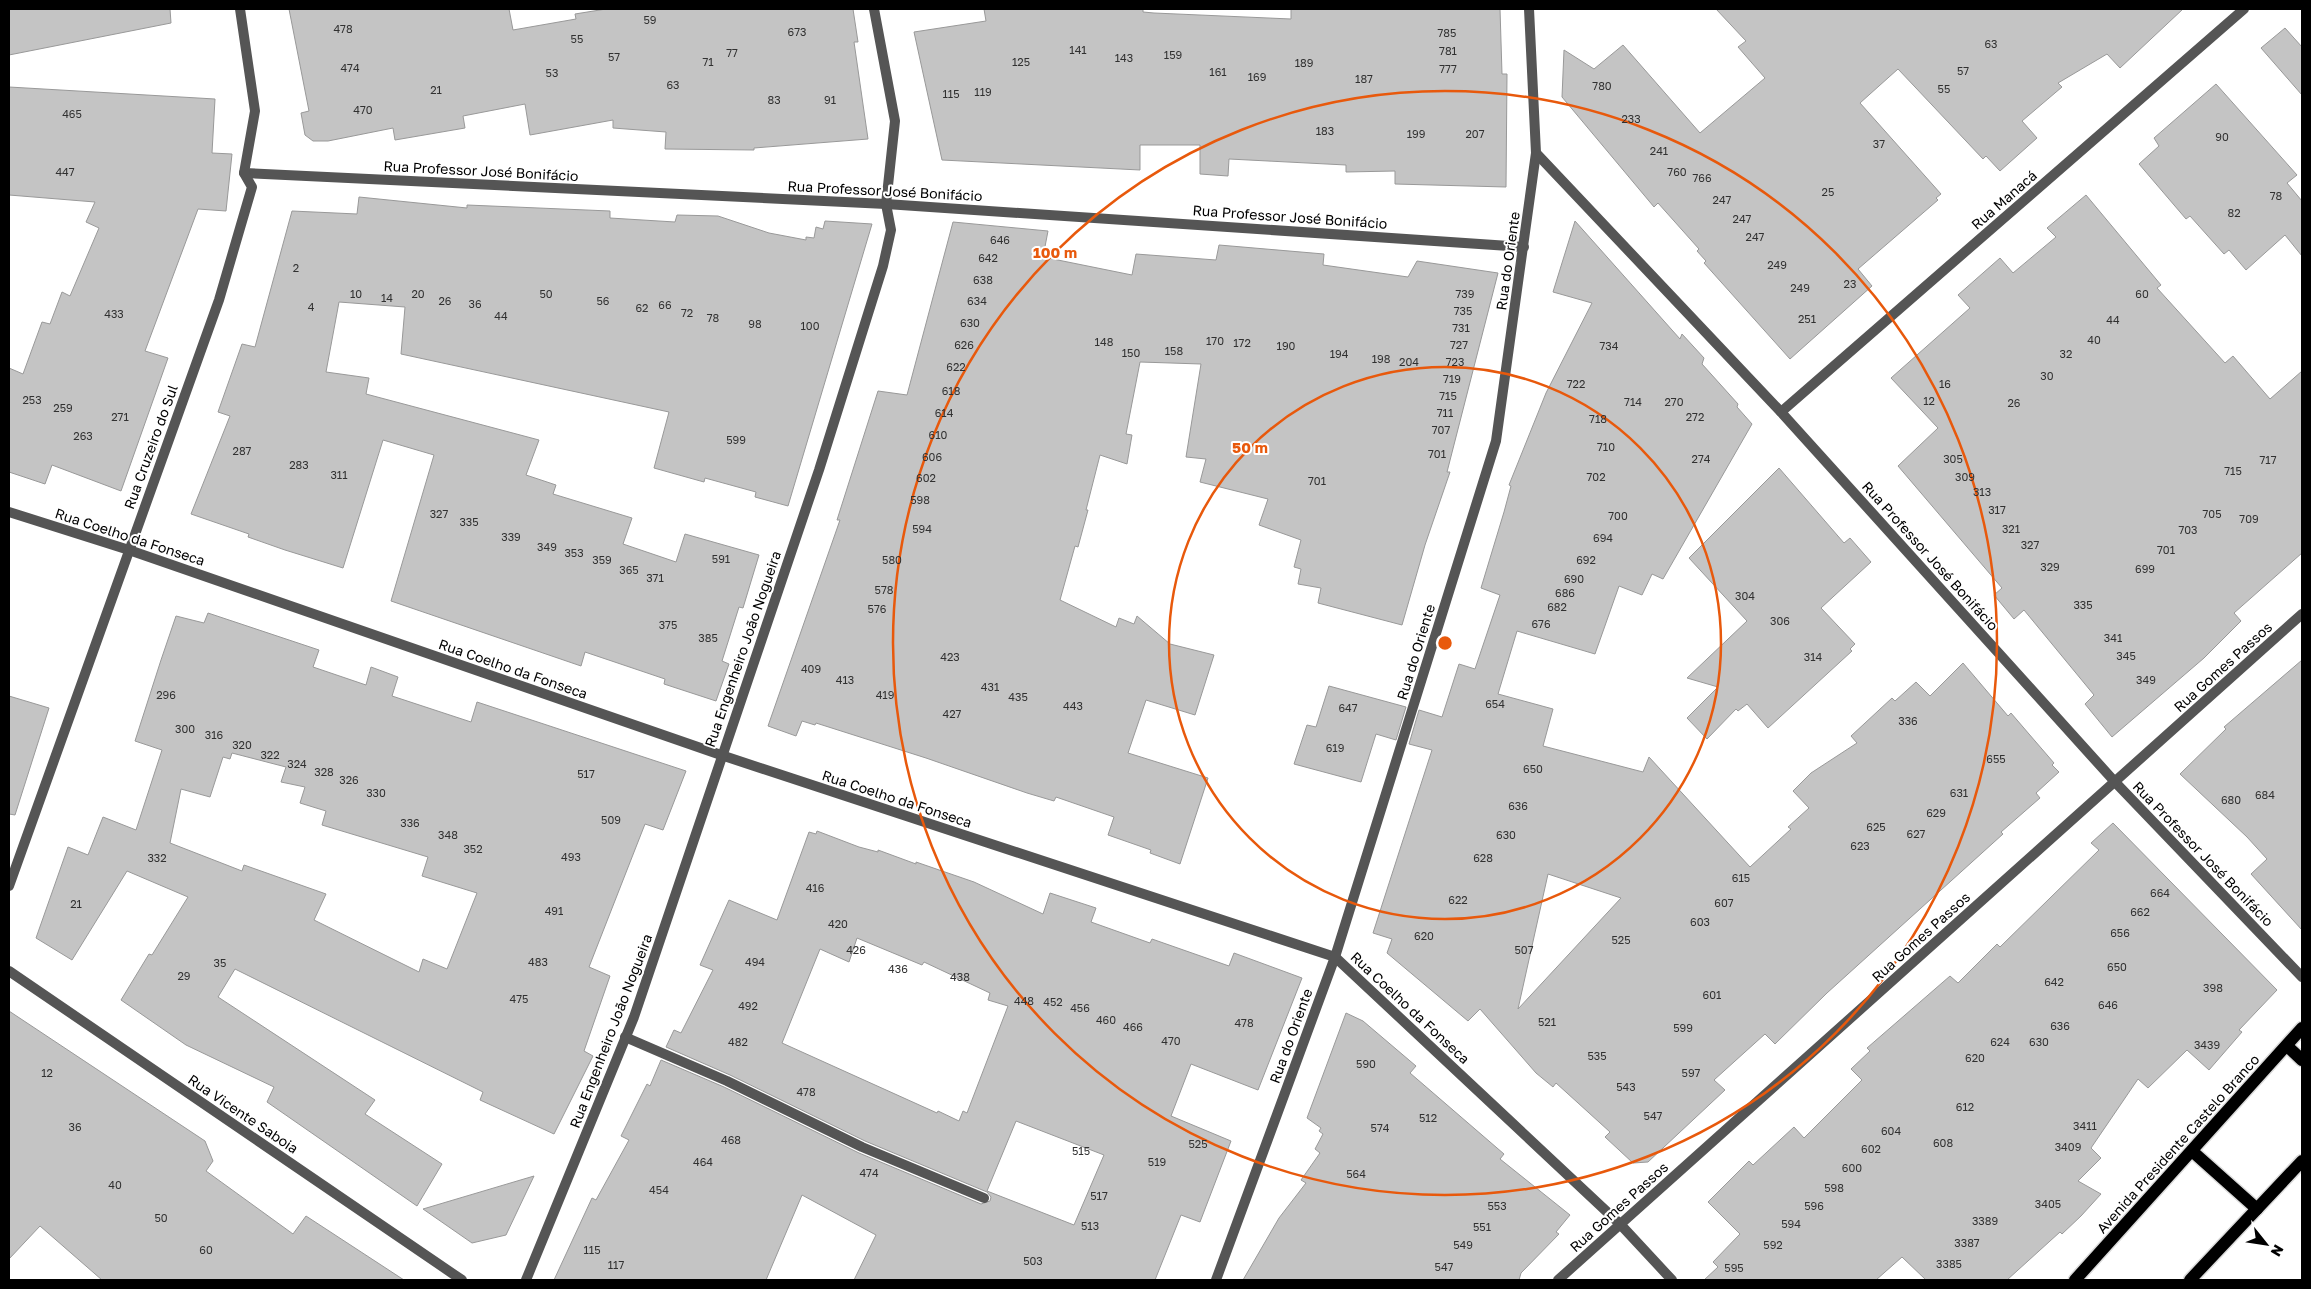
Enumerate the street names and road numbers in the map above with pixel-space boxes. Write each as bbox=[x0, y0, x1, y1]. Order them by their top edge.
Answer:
street label: Rua Professor José Bonifácio bbox=[383, 157, 579, 184]
street label: Rua Manacá bbox=[1967, 167, 2040, 233]
street label: Rua Professor José Bonifácio bbox=[787, 177, 983, 204]
street label: Rua Professor José Bonifácio bbox=[1192, 201, 1388, 232]
street label: Rua do Oriente bbox=[1492, 210, 1523, 311]
street label: Rua Cruzeiro do Sul bbox=[120, 382, 181, 511]
street label: Rua Professor José Bonifácio bbox=[1859, 478, 2002, 634]
street label: Rua Coelho da Fonseca bbox=[53, 504, 207, 569]
street label: Rua Engenheiro João Nogueira bbox=[701, 548, 784, 749]
street label: Rua do Oriente bbox=[1393, 602, 1438, 702]
street label: Rua Gomes Passos bbox=[2170, 618, 2275, 715]
street label: Rua Coelho da Fonseca bbox=[436, 635, 590, 702]
street label: Rua Coelho da Fonseca bbox=[820, 766, 974, 831]
street label: Rua Professor José Bonifácio bbox=[2129, 778, 2277, 930]
street label: Rua Gomes Passos bbox=[1868, 888, 1973, 985]
street label: Rua Engenheiro João Nogueira bbox=[566, 931, 655, 1130]
street label: Rua Coelho da Fonseca bbox=[1347, 948, 1473, 1067]
street label: Rua do Oriente bbox=[1266, 986, 1316, 1085]
street label: Avenida Presidente Castelo Branco bbox=[2093, 1051, 2263, 1237]
street label: Rua Vicente Saboia bbox=[185, 1070, 302, 1157]
street label: Rua Gomes Passos bbox=[1566, 1158, 1671, 1255]

